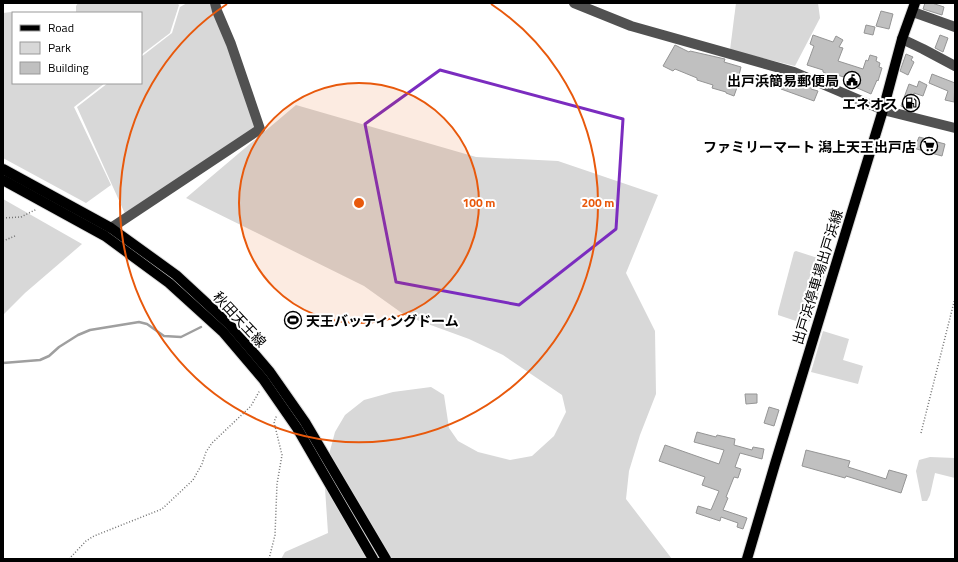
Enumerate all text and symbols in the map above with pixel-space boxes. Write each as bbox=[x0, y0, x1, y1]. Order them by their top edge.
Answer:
legend bbox=[12, 12, 142, 84]
text: Road bbox=[48, 18, 74, 37]
text: Park bbox=[48, 38, 71, 57]
text: Building bbox=[48, 58, 89, 77]
place label: 出戸浜簡易郵便局 bbox=[727, 70, 839, 91]
public building icon: 出戸浜簡易郵便局 bbox=[842, 70, 862, 90]
place label: エネオス bbox=[842, 93, 898, 114]
fuel station icon: エネオス bbox=[901, 93, 921, 113]
place label: ファミリーマート 潟上天王出戸店 bbox=[703, 136, 916, 157]
supermarket icon: ファミリーマート 潟上天王出戸店 bbox=[919, 136, 939, 156]
text: 100 m bbox=[463, 193, 495, 212]
text: 200 m bbox=[582, 193, 614, 212]
centre of rings bbox=[352, 196, 366, 210]
street label: 出戸浜停車場出戸浜線 bbox=[786, 207, 848, 347]
street label: 秋田天王線 bbox=[208, 286, 272, 352]
sports icon: 天王バッティングドーム bbox=[283, 310, 303, 330]
place label: 天王バッティングドーム bbox=[306, 310, 459, 331]

